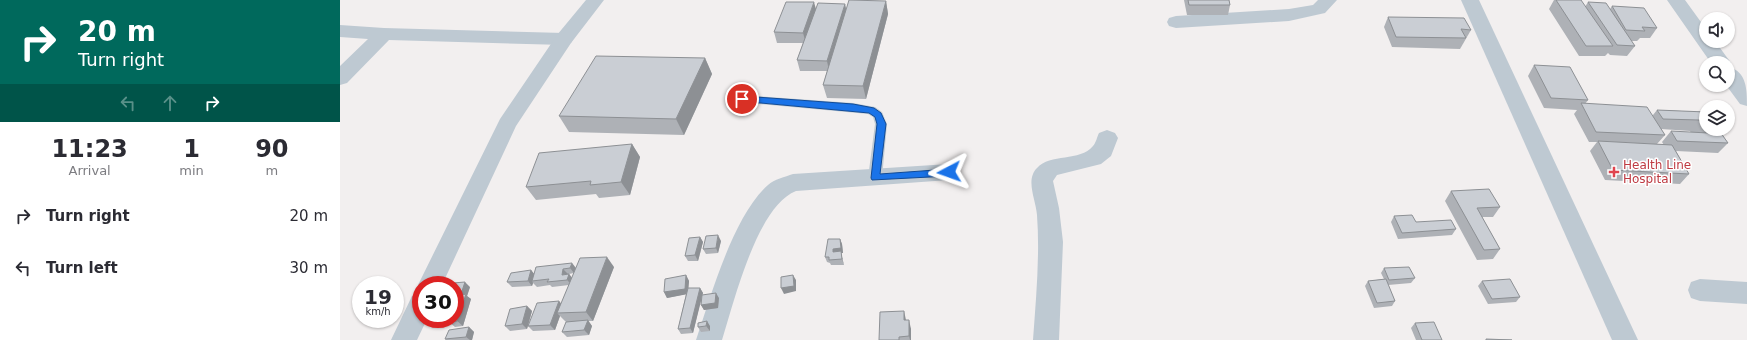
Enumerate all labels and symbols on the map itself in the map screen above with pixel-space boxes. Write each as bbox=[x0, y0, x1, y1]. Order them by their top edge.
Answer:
pin bbox=[725, 82, 759, 116]
position arrow bbox=[928, 151, 970, 193]
place label: Health Line Hospital bbox=[1623, 158, 1691, 186]
marker: Health Line Hospital bbox=[1608, 166, 1620, 178]
speed limit sign: 30 bbox=[412, 276, 464, 328]

